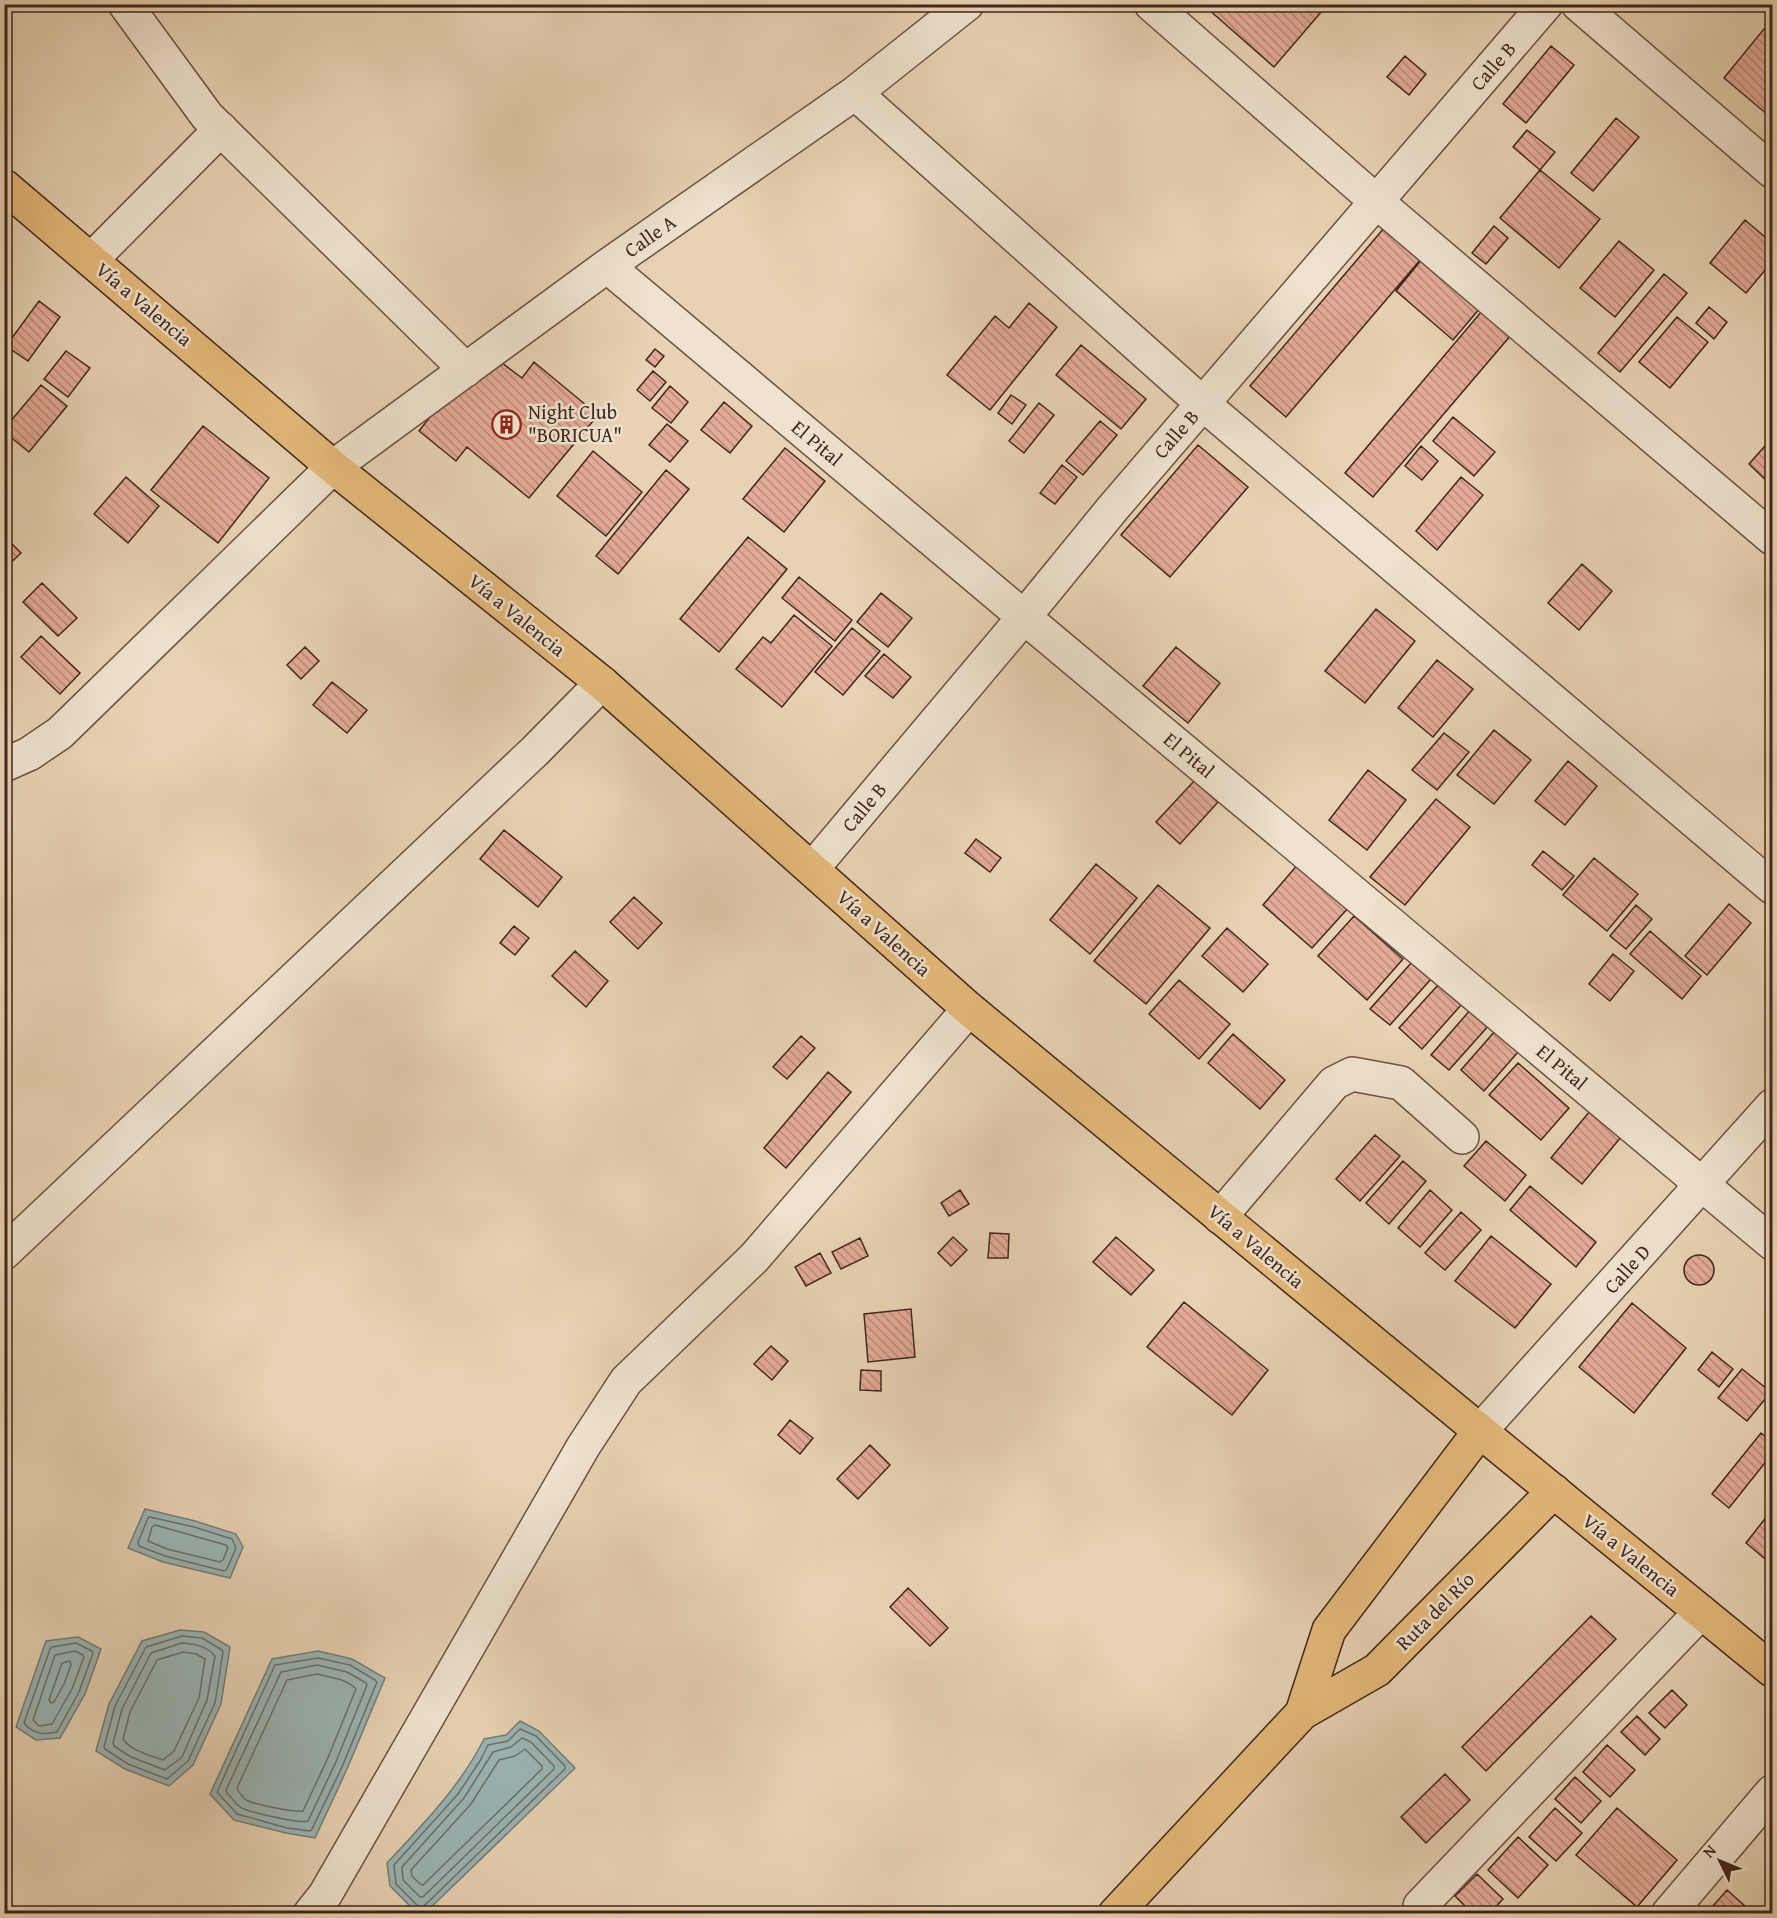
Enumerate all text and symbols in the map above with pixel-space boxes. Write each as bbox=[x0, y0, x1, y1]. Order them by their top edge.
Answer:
street label: Calle B bbox=[1463, 35, 1522, 97]
street label: Calle A bbox=[618, 207, 682, 264]
street label: Vía a Valencia bbox=[90, 255, 199, 353]
place label: Night Club "BORICUA" bbox=[528, 397, 622, 449]
street label: Calle B bbox=[1146, 403, 1205, 465]
building icon: Night Club "BORICUA" bbox=[491, 408, 523, 440]
street label: El Pital bbox=[786, 413, 849, 473]
street label: Vía a Valencia bbox=[462, 566, 573, 663]
street label: El Pital bbox=[1158, 725, 1221, 785]
street label: Calle B bbox=[834, 776, 893, 838]
street label: Vía a Valencia bbox=[831, 882, 938, 983]
street label: El Pital bbox=[1531, 1037, 1594, 1097]
street label: Vía a Valencia bbox=[1202, 1197, 1311, 1295]
street label: Calle D bbox=[1597, 1238, 1657, 1300]
street label: Vía a Valencia bbox=[1576, 1506, 1687, 1603]
street label: Ruta del Río bbox=[1389, 1565, 1480, 1656]
north arrow bbox=[1690, 1831, 1750, 1891]
text: N bbox=[1697, 1838, 1722, 1863]

